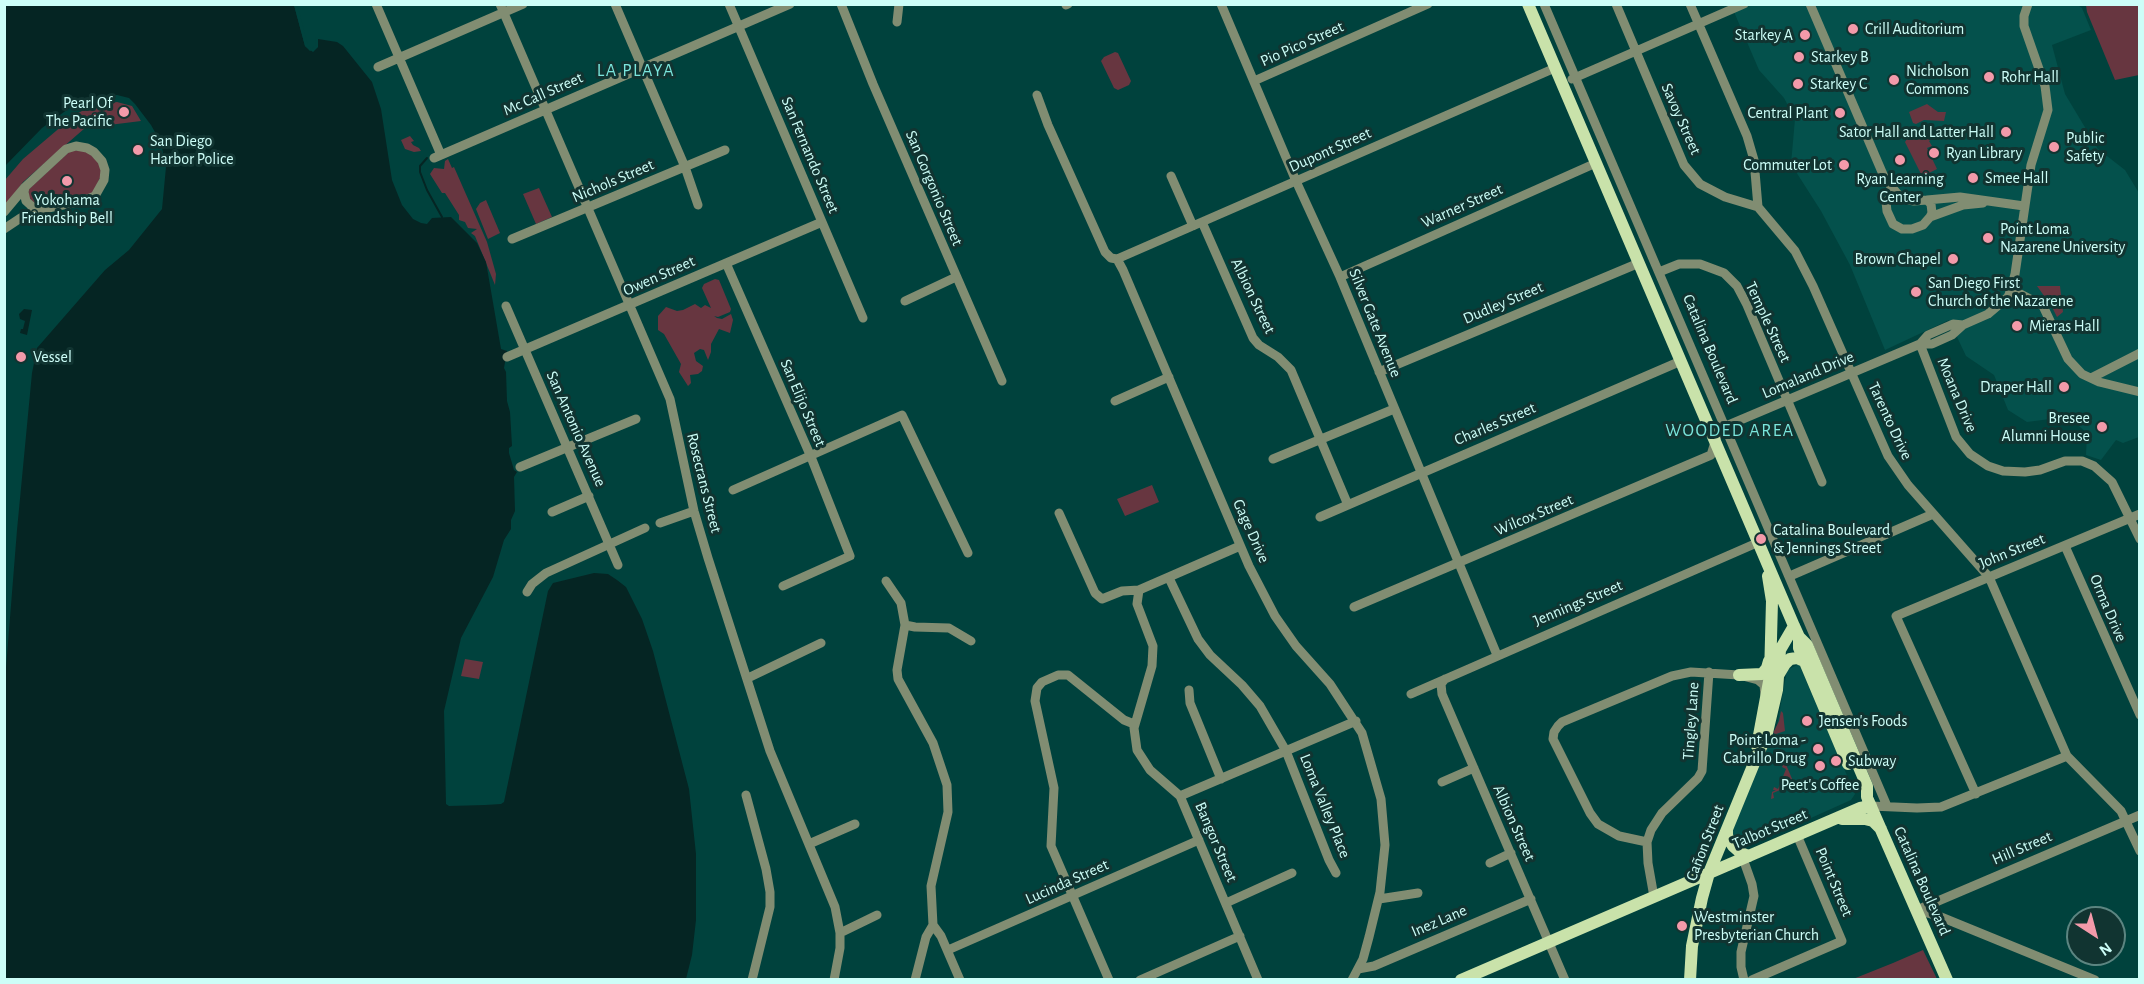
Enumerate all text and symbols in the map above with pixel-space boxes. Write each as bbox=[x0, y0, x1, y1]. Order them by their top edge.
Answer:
street label: Pio Pico Street bbox=[1257, 17, 1347, 71]
place label: Crill Auditorium bbox=[1865, 19, 1964, 39]
marker: Crill Auditorium bbox=[1846, 22, 1860, 36]
place label: Starkey A bbox=[1735, 25, 1793, 45]
marker: Starkey A bbox=[1798, 28, 1812, 42]
place label: Starkey B bbox=[1811, 47, 1869, 67]
marker: Starkey B bbox=[1792, 50, 1806, 64]
district label: LA PLAYA bbox=[597, 60, 675, 82]
place label: Nicholson Commons bbox=[1906, 61, 1969, 99]
place label: Rohr Hall bbox=[2001, 67, 2059, 87]
street label: Mc Call Street bbox=[500, 68, 586, 120]
marker: Rohr Hall bbox=[1982, 70, 1996, 84]
marker: Nicholson Commons bbox=[1887, 73, 1901, 87]
place label: Starkey C bbox=[1810, 74, 1867, 94]
marker: Starkey C bbox=[1791, 77, 1805, 91]
street label: Savoy Street bbox=[1657, 81, 1705, 157]
place label: Pearl Of The Pacific bbox=[46, 93, 112, 131]
street label: San Fernando Street bbox=[777, 94, 843, 216]
place label: Central Plant bbox=[1747, 103, 1828, 123]
marker: Pearl Of The Pacific bbox=[117, 105, 131, 119]
marker: Central Plant bbox=[1833, 106, 1847, 120]
place label: Sator Hall and Latter Hall bbox=[1839, 122, 1994, 142]
street label: Dupont Street bbox=[1286, 123, 1374, 177]
marker: Sator Hall and Latter Hall bbox=[1999, 125, 2013, 139]
street label: San Gorgonio Street bbox=[901, 128, 967, 248]
place label: Public Safety bbox=[2066, 128, 2104, 166]
place label: San Diego Harbor Police bbox=[150, 131, 234, 169]
marker: Public Safety bbox=[2047, 140, 2061, 154]
marker: San Diego Harbor Police bbox=[131, 143, 145, 157]
place label: Ryan Library bbox=[1946, 143, 2022, 163]
marker: Ryan Library bbox=[1927, 146, 1941, 160]
marker: Ryan Learning Center bbox=[1893, 153, 1907, 167]
street label: Nichols Street bbox=[569, 155, 657, 207]
place label: Commuter Lot bbox=[1743, 155, 1832, 175]
marker: Commuter Lot bbox=[1837, 158, 1851, 172]
place label: Smee Hall bbox=[1985, 168, 2049, 188]
place label: Ryan Learning Center bbox=[1856, 169, 1944, 207]
marker: Smee Hall bbox=[1966, 171, 1980, 185]
marker: Yokohama Friendship Bell bbox=[60, 174, 74, 188]
street label: Warner Street bbox=[1418, 180, 1506, 232]
place label: Yokohama Friendship Bell bbox=[21, 190, 113, 228]
place label: Point Loma Nazarene University bbox=[2000, 219, 2125, 257]
marker: Point Loma Nazarene University bbox=[1981, 231, 1995, 245]
place label: Brown Chapel bbox=[1855, 249, 1941, 269]
street label: Owen Street bbox=[620, 252, 698, 300]
marker: Brown Chapel bbox=[1946, 252, 1960, 266]
street label: Albion Street bbox=[1226, 255, 1280, 337]
street label: Silver Gate Avenue bbox=[1344, 266, 1406, 380]
place label: San Diego First Church of the Nazarene bbox=[1928, 273, 2073, 311]
street label: Dudley Street bbox=[1460, 278, 1546, 328]
street label: Temple Street bbox=[1741, 279, 1795, 365]
marker: San Diego First Church of the Nazarene bbox=[1909, 285, 1923, 299]
street label: Catalina Boulevard bbox=[1678, 291, 1742, 407]
place label: Mieras Hall bbox=[2029, 316, 2100, 336]
marker: Mieras Hall bbox=[2010, 319, 2024, 333]
place label: Vessel bbox=[33, 347, 72, 367]
street label: Lomaland Drive bbox=[1759, 347, 1857, 403]
marker: Vessel bbox=[14, 350, 28, 364]
street label: Moana Drive bbox=[1933, 355, 1981, 435]
street label: San Elijo Street bbox=[776, 356, 830, 450]
street label: San Antonio Avenue bbox=[542, 368, 610, 490]
place label: Draper Hall bbox=[1980, 377, 2052, 397]
street label: Tarento Drive bbox=[1864, 379, 1916, 463]
marker: Draper Hall bbox=[2057, 380, 2071, 394]
street label: Charles Street bbox=[1451, 398, 1539, 450]
place label: Bresee Alumni House bbox=[2001, 408, 2090, 446]
district label: WOODED AREA bbox=[1665, 420, 1795, 442]
marker: Bresee Alumni House bbox=[2095, 420, 2109, 434]
street label: Rosecrans Street bbox=[682, 431, 726, 535]
street label: Wilcox Street bbox=[1492, 490, 1576, 540]
street label: Gage Drive bbox=[1228, 496, 1274, 566]
place label: Catalina Boulevard & Jennings Street bbox=[1773, 520, 1890, 558]
street label: John Street bbox=[1976, 529, 2048, 573]
marker: Catalina Boulevard & Jennings Street bbox=[1754, 532, 1768, 546]
street label: Orma Drive bbox=[2085, 571, 2131, 645]
street label: Jennings Street bbox=[1531, 576, 1625, 630]
street label: Tingley Lane bbox=[1679, 681, 1703, 761]
place label: Jensen's Foods bbox=[1819, 711, 1907, 731]
marker: Jensen's Foods bbox=[1800, 714, 1814, 728]
place label: Point Loma - Cabrillo Drug bbox=[1723, 730, 1806, 768]
marker: Point Loma - Cabrillo Drug bbox=[1811, 742, 1825, 756]
street label: Loma Valley Place bbox=[1295, 751, 1355, 861]
place label: Subway bbox=[1848, 751, 1896, 771]
marker: Subway bbox=[1829, 754, 1843, 768]
marker: Peet's Coffee bbox=[1813, 759, 1827, 773]
place label: Peet's Coffee bbox=[1781, 775, 1859, 795]
street label: Albion Street bbox=[1489, 782, 1539, 864]
street label: Bangor Street bbox=[1191, 799, 1241, 885]
street label: Cañon Street bbox=[1682, 802, 1728, 884]
street label: Talbot Street bbox=[1730, 805, 1810, 853]
street label: Catalina Boulevard bbox=[1889, 824, 1955, 938]
street label: Hill Street bbox=[1989, 827, 2055, 869]
street label: Point Street bbox=[1811, 845, 1857, 919]
street label: Lucinda Street bbox=[1022, 855, 1112, 909]
street label: Inez Lane bbox=[1408, 901, 1470, 941]
north arrow bbox=[2066, 906, 2126, 966]
place label: Westminster Presbyterian Church bbox=[1694, 907, 1819, 945]
marker: Westminster Presbyterian Church bbox=[1675, 919, 1689, 933]
text: N bbox=[2096, 939, 2115, 959]

